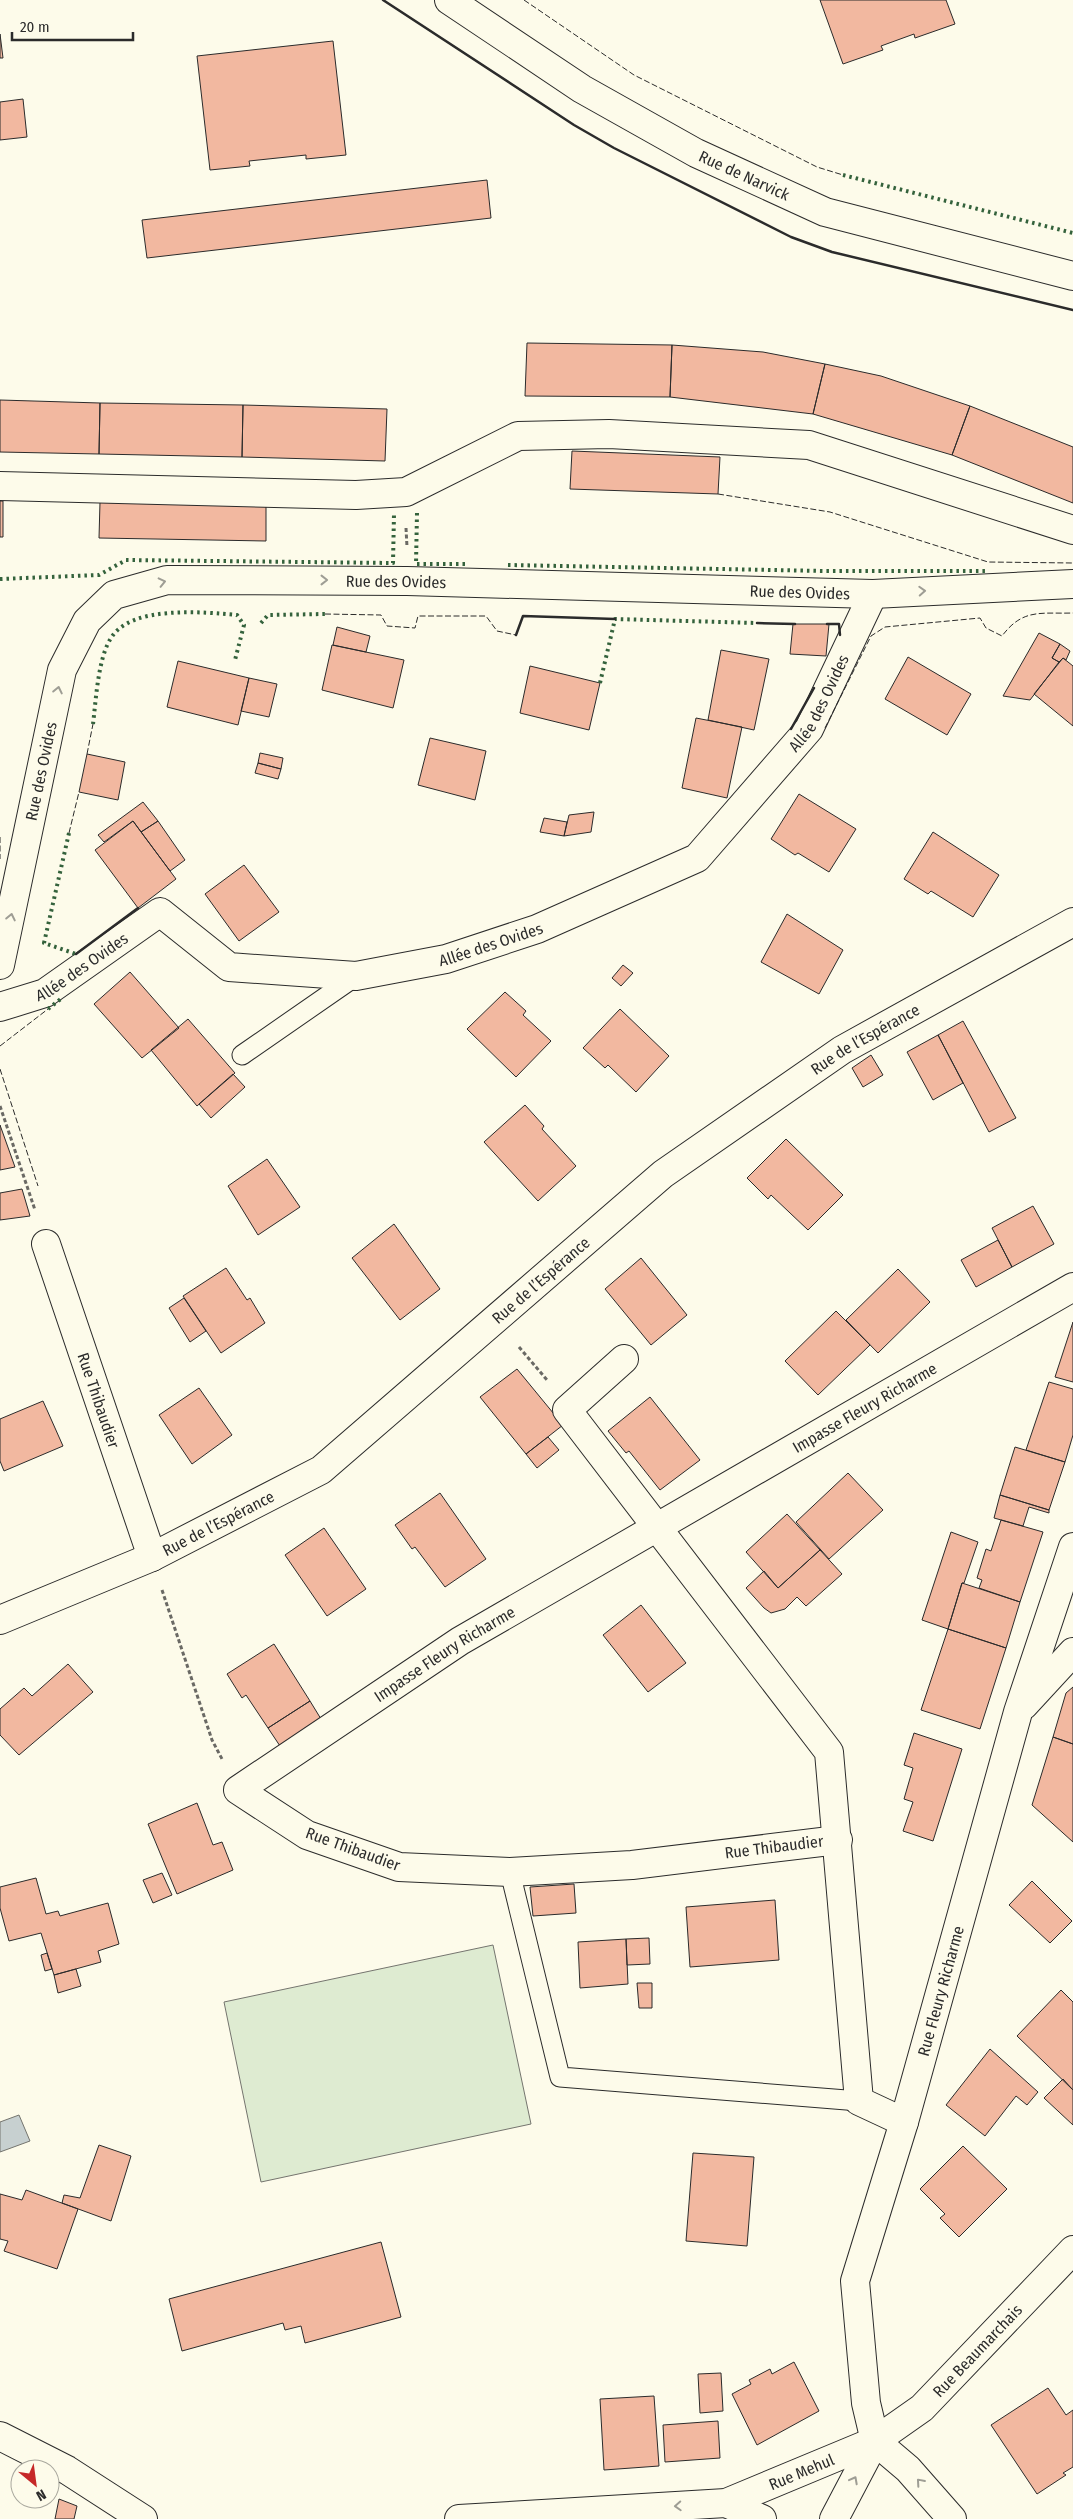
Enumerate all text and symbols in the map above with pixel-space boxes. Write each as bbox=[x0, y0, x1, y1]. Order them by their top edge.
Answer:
scale bar bbox=[12, 10, 134, 42]
text: 20 m bbox=[20, 18, 50, 36]
street label: Rue de Narvick bbox=[696, 146, 793, 204]
street label: Rue des Ovides bbox=[346, 571, 447, 592]
one-way arrow bbox=[321, 575, 329, 585]
one-way arrow bbox=[158, 577, 167, 588]
street label: Rue des Ovides bbox=[749, 581, 850, 603]
one-way arrow bbox=[918, 586, 926, 597]
street label: Allée des Ovides bbox=[784, 651, 853, 755]
one-way arrow bbox=[53, 685, 63, 694]
street label: Rue des Ovides bbox=[21, 720, 60, 822]
one-way arrow bbox=[5, 913, 15, 922]
street label: Allée des Ovides bbox=[437, 918, 546, 970]
street label: Allée des Ovides bbox=[33, 928, 131, 1005]
street label: Rue de l’Espérance bbox=[807, 1000, 923, 1078]
street label: Rue de l’Espérance bbox=[488, 1232, 593, 1327]
street label: Rue Thibaudier bbox=[74, 1350, 124, 1451]
street label: Impasse Fleury Richarme bbox=[789, 1358, 940, 1457]
street label: Rue de l’Espérance bbox=[159, 1486, 277, 1560]
street label: Impasse Fleury Richarme bbox=[370, 1602, 518, 1706]
street label: Rue Thibaudier bbox=[303, 1823, 403, 1875]
street label: Rue Thibaudier bbox=[724, 1831, 825, 1862]
street label: Rue Fleury Richarme bbox=[913, 1924, 968, 2058]
street label: Rue Beaumarchais bbox=[928, 2300, 1026, 2401]
street label: Rue Mehul bbox=[766, 2450, 837, 2494]
north arrow bbox=[10, 2459, 60, 2509]
one-way arrow bbox=[848, 2476, 858, 2485]
one-way arrow bbox=[917, 2479, 926, 2488]
text: N bbox=[33, 2485, 49, 2504]
one-way arrow bbox=[674, 2501, 682, 2512]

